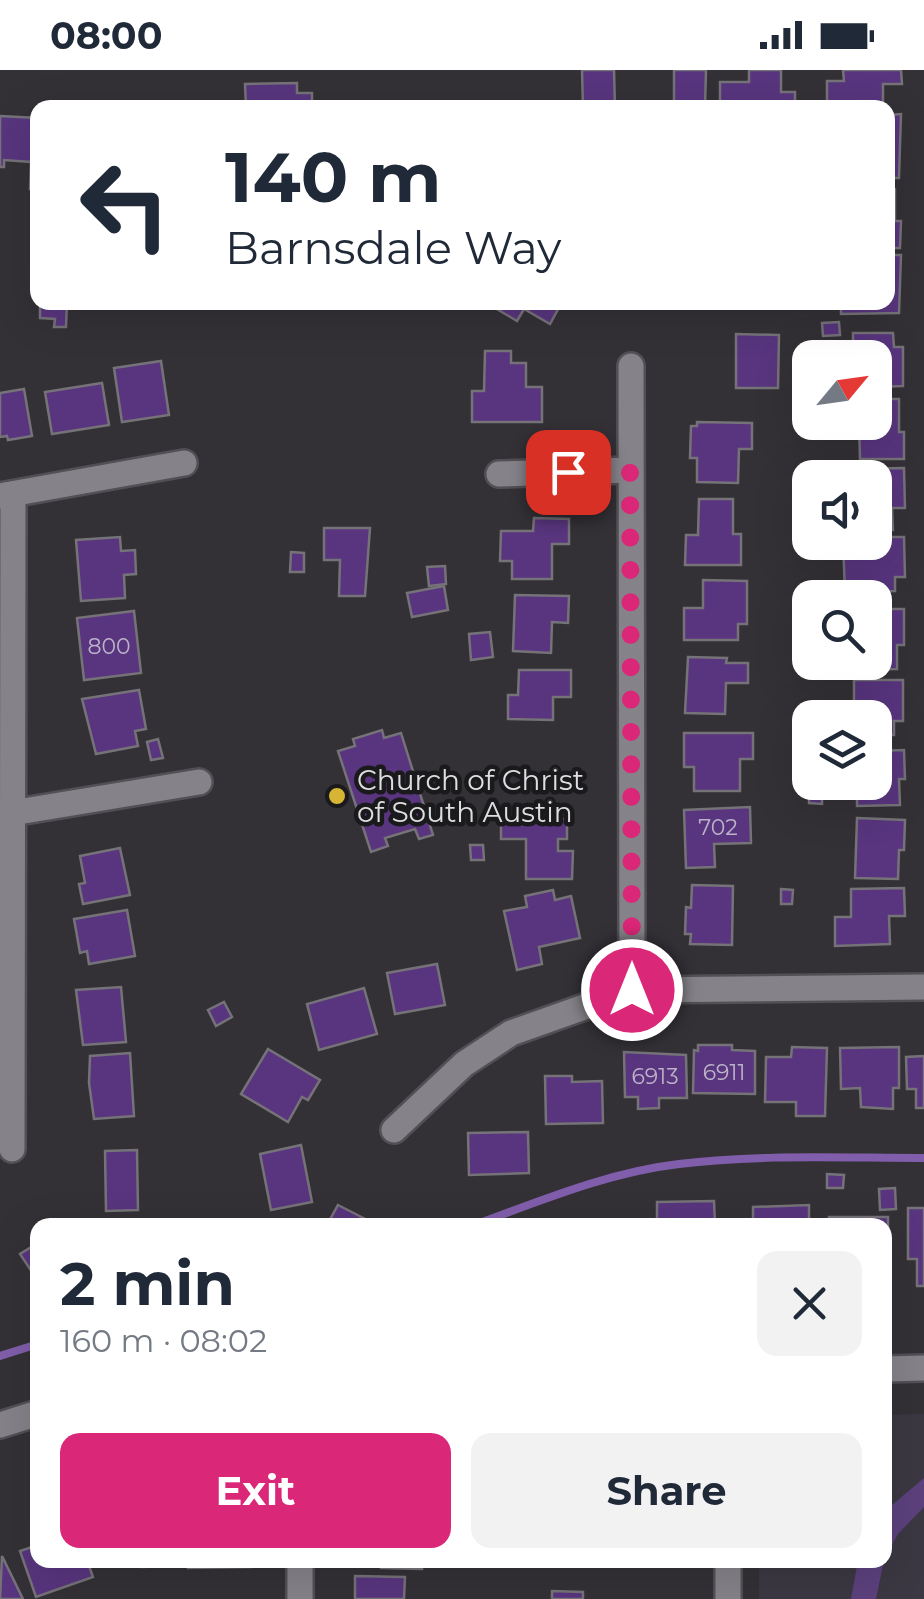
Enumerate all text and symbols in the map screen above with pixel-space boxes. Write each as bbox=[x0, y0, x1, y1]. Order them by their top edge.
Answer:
text: 08:00 bbox=[50, 12, 162, 59]
text: 140 m bbox=[225, 134, 441, 220]
icon: left bbox=[60, 140, 190, 270]
text: Barnsdale Way bbox=[225, 220, 561, 275]
north arrow bbox=[792, 340, 892, 440]
map controls bbox=[792, 340, 892, 800]
pin bbox=[526, 430, 611, 515]
icon: arrive bbox=[541, 445, 596, 500]
button: sound bbox=[792, 460, 892, 560]
button: search bbox=[792, 580, 892, 680]
house number: 800 bbox=[87, 633, 131, 660]
button: layers bbox=[792, 700, 892, 800]
place label: Church of Christ of South Austin bbox=[357, 763, 584, 829]
marker: Church of Christ of South Austin bbox=[326, 785, 348, 807]
house number: 702 bbox=[698, 814, 738, 841]
position arrow bbox=[580, 938, 684, 1042]
house number: 6911 bbox=[703, 1059, 745, 1086]
house number: 6913 bbox=[631, 1063, 679, 1090]
text: 2 min bbox=[60, 1247, 235, 1320]
button: close bbox=[757, 1251, 862, 1356]
text: 160 m · 08:02 bbox=[60, 1321, 267, 1360]
button: Exit bbox=[60, 1433, 451, 1548]
button: Share bbox=[471, 1433, 862, 1548]

